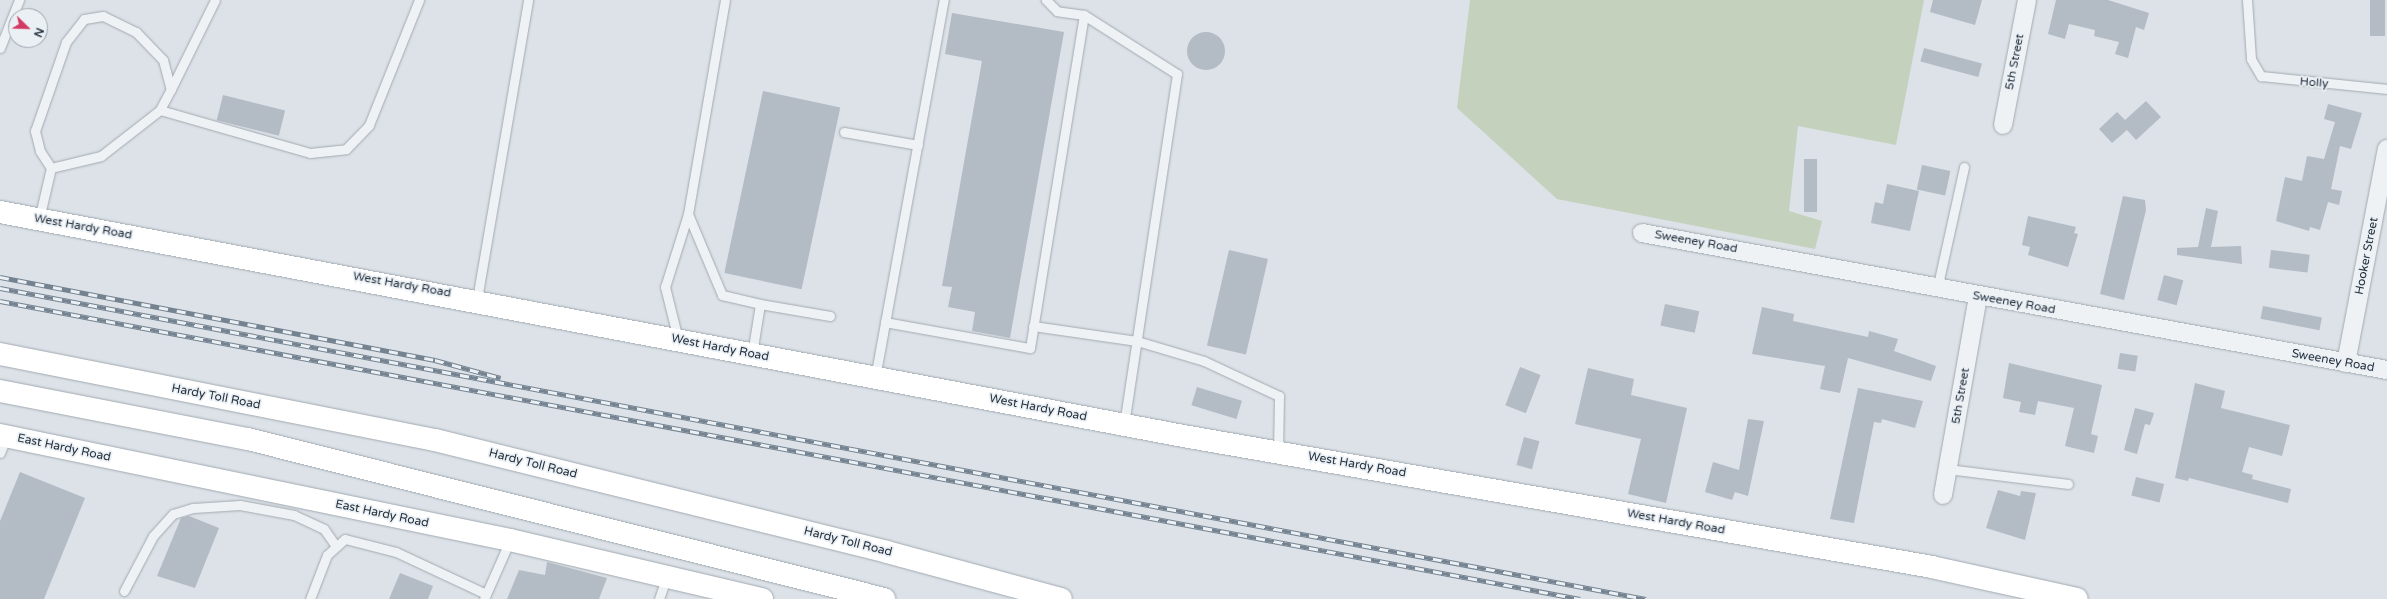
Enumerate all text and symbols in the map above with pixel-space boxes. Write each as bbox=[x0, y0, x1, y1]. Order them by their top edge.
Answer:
north arrow bbox=[8, 8, 48, 48]
text: N bbox=[31, 26, 46, 39]
street label: 5th Street bbox=[2003, 33, 2027, 91]
street label: Holly bbox=[2299, 75, 2329, 91]
street label: West Hardy Road bbox=[33, 211, 133, 243]
street label: Hooker Street bbox=[2352, 216, 2382, 296]
street label: Sweeney Road bbox=[1654, 228, 1738, 256]
street label: West Hardy Road bbox=[352, 269, 452, 301]
street label: Sweeney Road bbox=[1972, 289, 2056, 317]
street label: West Hardy Road bbox=[670, 331, 770, 365]
street label: Sweeney Road bbox=[2291, 347, 2375, 375]
street label: 5th Street bbox=[1949, 367, 1973, 425]
street label: Hardy Toll Road bbox=[170, 381, 262, 413]
street label: West Hardy Road bbox=[988, 391, 1088, 425]
street label: East Hardy Road bbox=[16, 431, 112, 465]
street label: Hardy Toll Road bbox=[487, 446, 579, 482]
street label: West Hardy Road bbox=[1307, 449, 1407, 481]
street label: East Hardy Road bbox=[334, 497, 430, 531]
street label: West Hardy Road bbox=[1626, 506, 1726, 538]
street label: Hardy Toll Road bbox=[802, 524, 894, 560]

